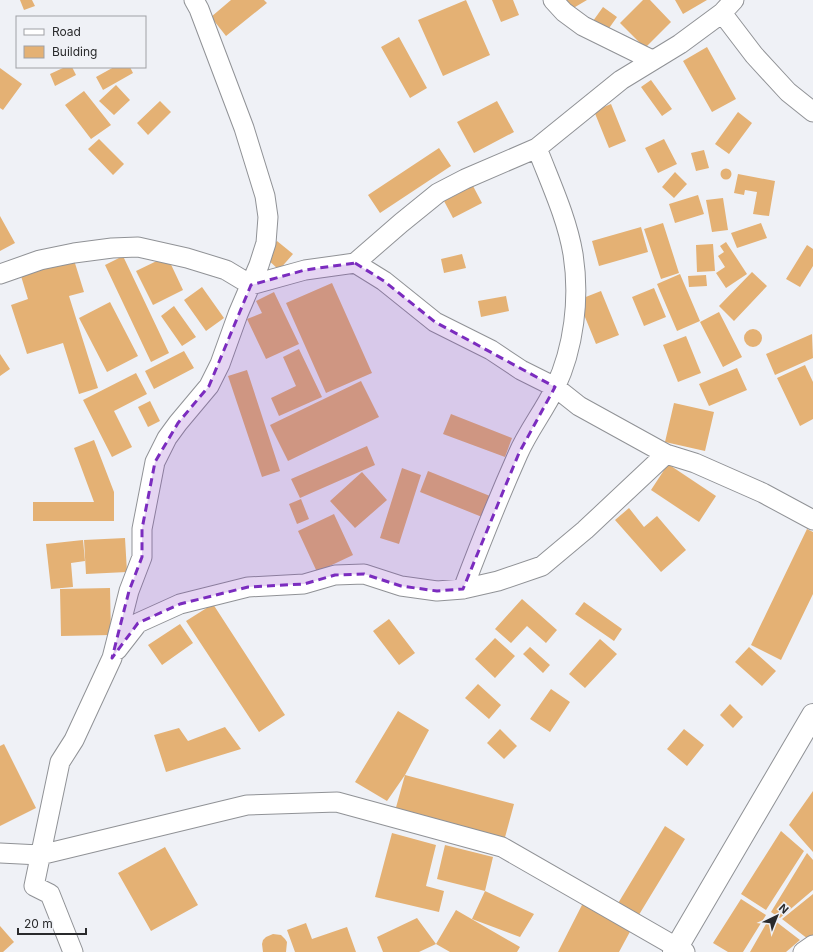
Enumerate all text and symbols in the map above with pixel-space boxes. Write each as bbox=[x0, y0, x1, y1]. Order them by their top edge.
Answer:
legend bbox=[16, 16, 146, 68]
text: Road bbox=[52, 24, 81, 39]
text: Building bbox=[52, 44, 97, 59]
north arrow bbox=[757, 896, 797, 936]
text: N bbox=[776, 901, 792, 917]
scale bar bbox=[18, 910, 86, 936]
text: 20 m bbox=[24, 916, 53, 931]

